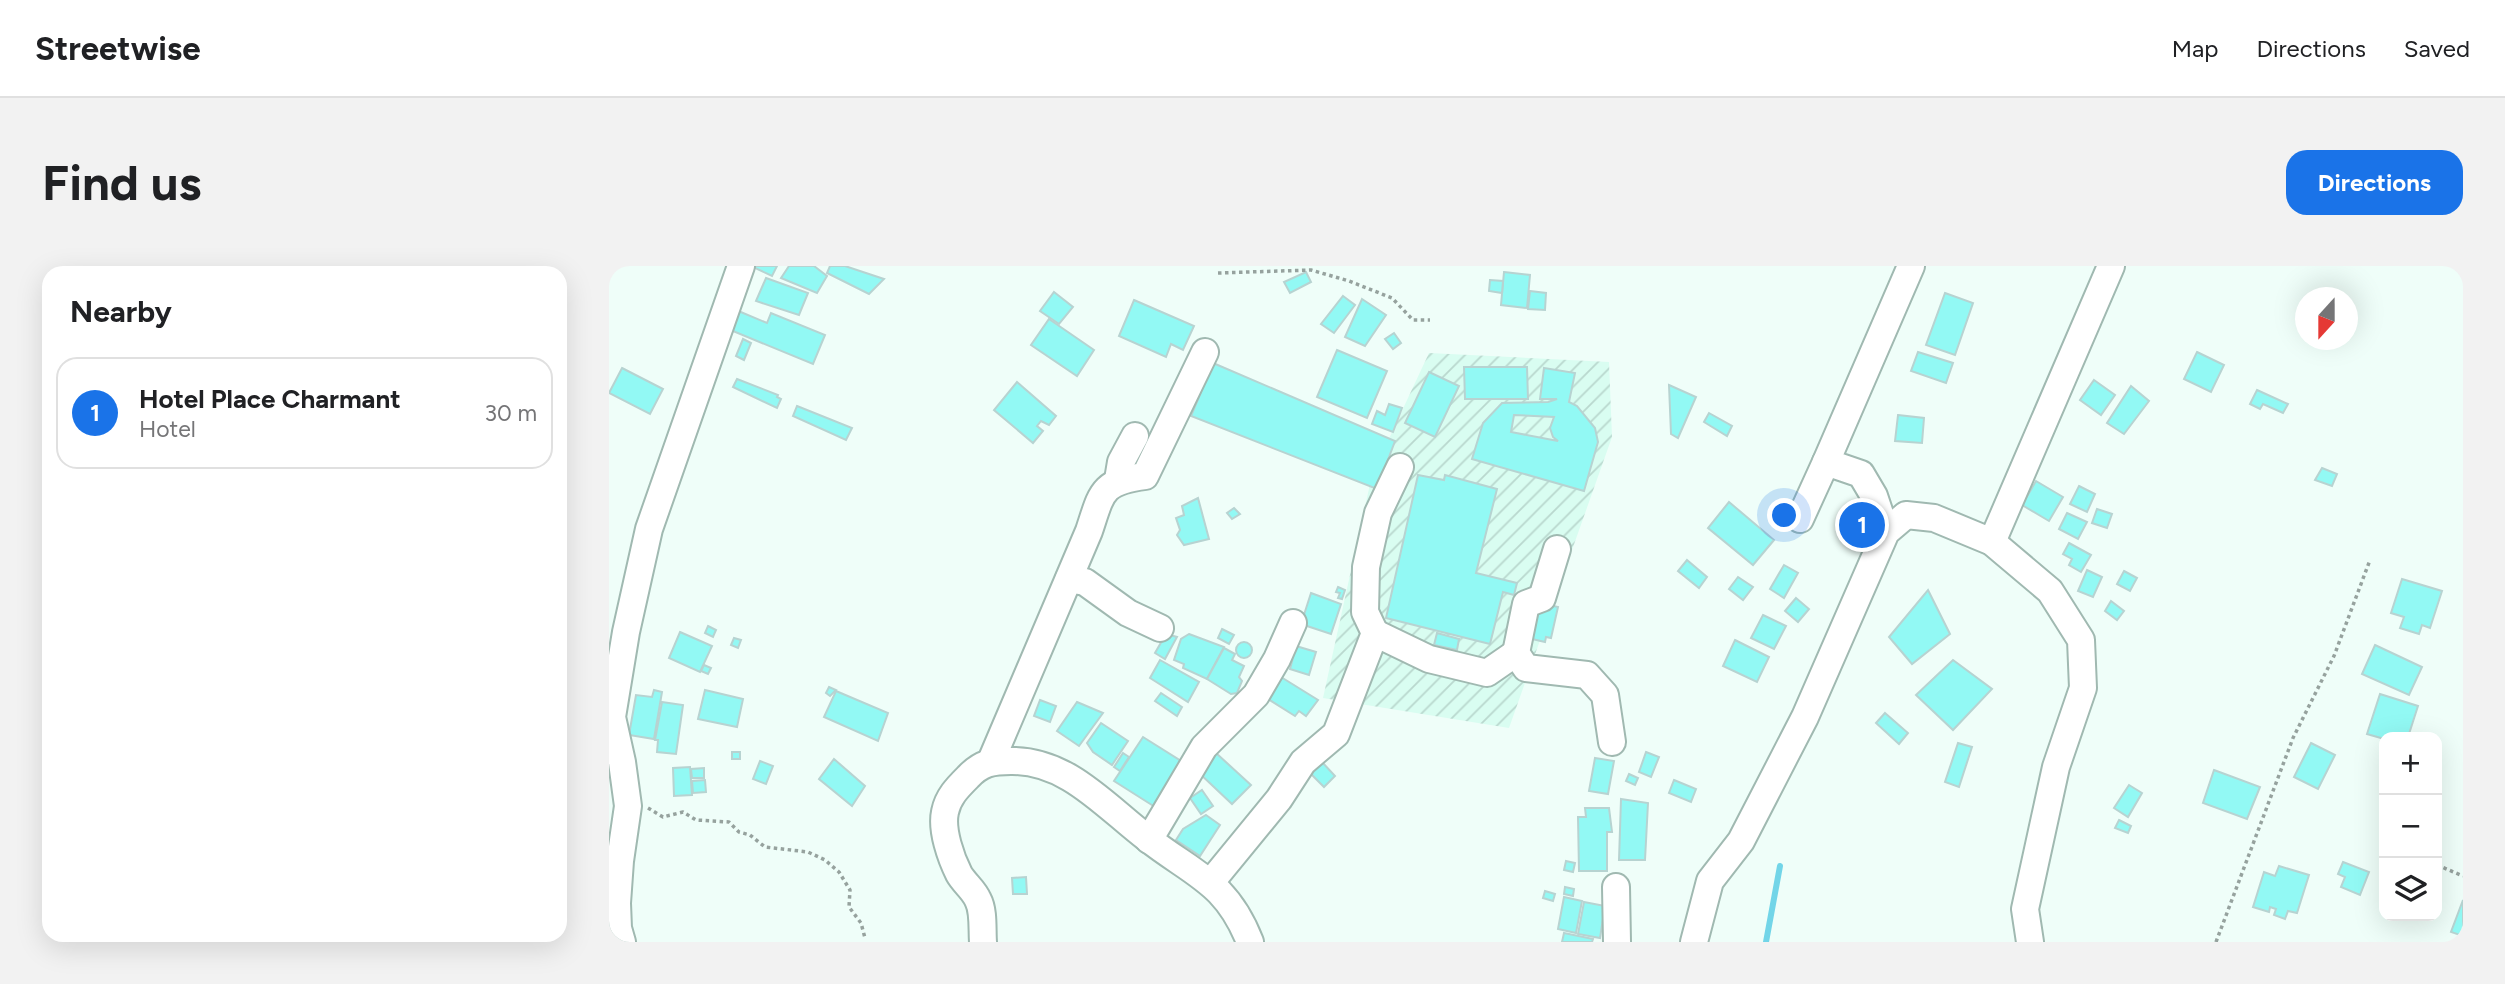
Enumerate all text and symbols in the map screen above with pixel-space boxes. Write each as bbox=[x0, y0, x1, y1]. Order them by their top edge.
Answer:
text: Streetwise bbox=[35, 29, 201, 68]
text: Map bbox=[2172, 34, 2218, 63]
text: Directions bbox=[2256, 34, 2366, 63]
text: Saved bbox=[2404, 34, 2470, 63]
button: Directions bbox=[2286, 150, 2463, 215]
text: Find us bbox=[42, 153, 201, 212]
north arrow bbox=[2295, 287, 2358, 350]
text: Nearby bbox=[70, 293, 172, 330]
text: Hotel Place Charmant bbox=[139, 383, 401, 415]
text: 1 bbox=[90, 399, 100, 427]
text: 30 m bbox=[484, 399, 537, 427]
text: Hotel bbox=[139, 415, 196, 443]
your location bbox=[1767, 498, 1801, 532]
pin: 1 bbox=[1839, 499, 1885, 551]
map controls bbox=[2379, 732, 2442, 921]
button: + bbox=[2379, 732, 2442, 795]
button: − bbox=[2379, 795, 2442, 858]
button: layers bbox=[2379, 858, 2442, 921]

